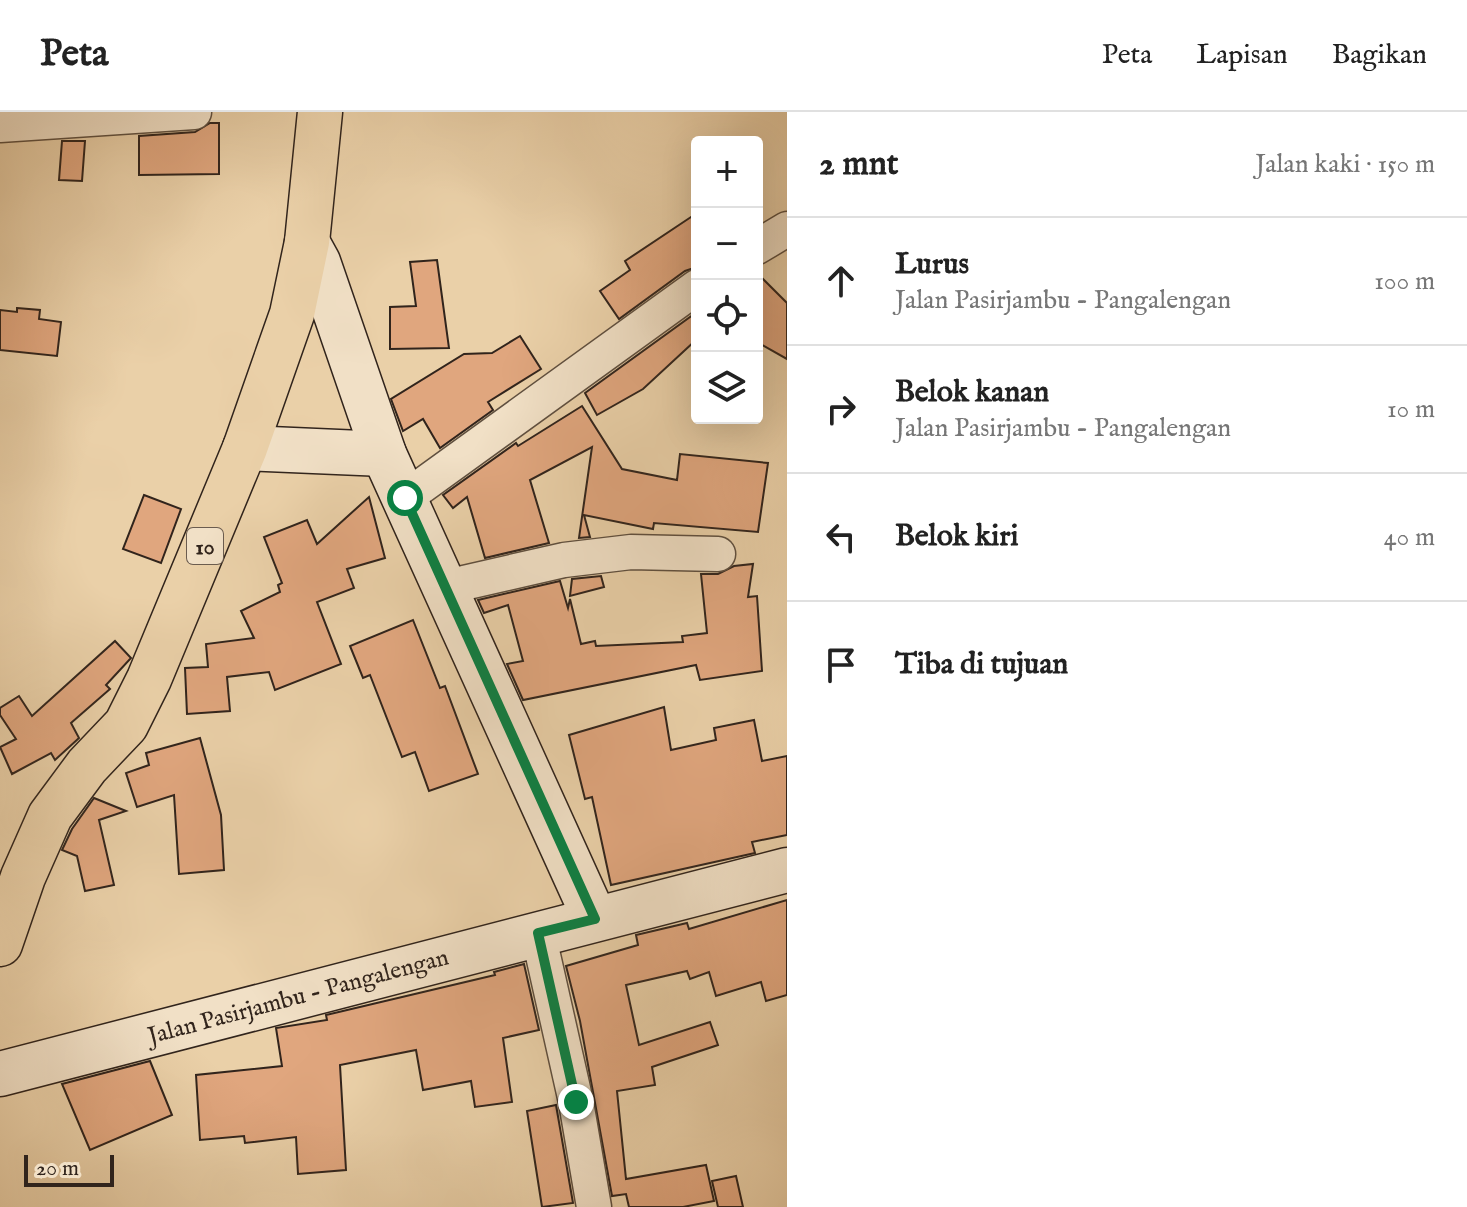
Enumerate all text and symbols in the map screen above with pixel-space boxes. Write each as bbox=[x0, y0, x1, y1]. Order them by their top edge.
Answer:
text: Peta bbox=[40, 31, 108, 79]
text: Peta bbox=[1102, 38, 1152, 73]
text: Lapisan bbox=[1196, 38, 1288, 73]
text: Bagikan bbox=[1332, 38, 1427, 73]
map controls bbox=[691, 136, 763, 424]
button: + bbox=[691, 136, 763, 208]
text: 2 mnt bbox=[819, 143, 898, 186]
text: Jalan kaki · 150 m bbox=[1255, 148, 1435, 181]
button: − bbox=[691, 208, 763, 280]
text: Lurus bbox=[895, 246, 969, 284]
icon: ahead bbox=[819, 259, 863, 303]
text: 100 m bbox=[1374, 265, 1435, 298]
button: locate bbox=[691, 280, 763, 352]
text: Jalan Pasirjambu - Pangalengan bbox=[895, 284, 1231, 317]
button: layers bbox=[691, 352, 763, 424]
text: Belok kanan bbox=[895, 374, 1049, 412]
icon: right bbox=[819, 387, 863, 431]
text: 10 m bbox=[1387, 393, 1435, 426]
text: Jalan Pasirjambu - Pangalengan bbox=[895, 412, 1231, 445]
route start bbox=[387, 480, 423, 516]
icon: left bbox=[819, 515, 863, 559]
text: Belok kiri bbox=[895, 518, 1018, 556]
text: 40 m bbox=[1384, 521, 1435, 554]
road number: 10 bbox=[187, 528, 223, 564]
icon: arrive bbox=[819, 643, 863, 687]
text: Tiba di tujuan bbox=[895, 646, 1068, 684]
street label: Jalan Pasirjambu - Pangalengan bbox=[142, 942, 452, 1053]
route end bbox=[558, 1084, 594, 1120]
scale bar bbox=[24, 1151, 114, 1187]
text: 20 m bbox=[36, 1155, 79, 1183]

